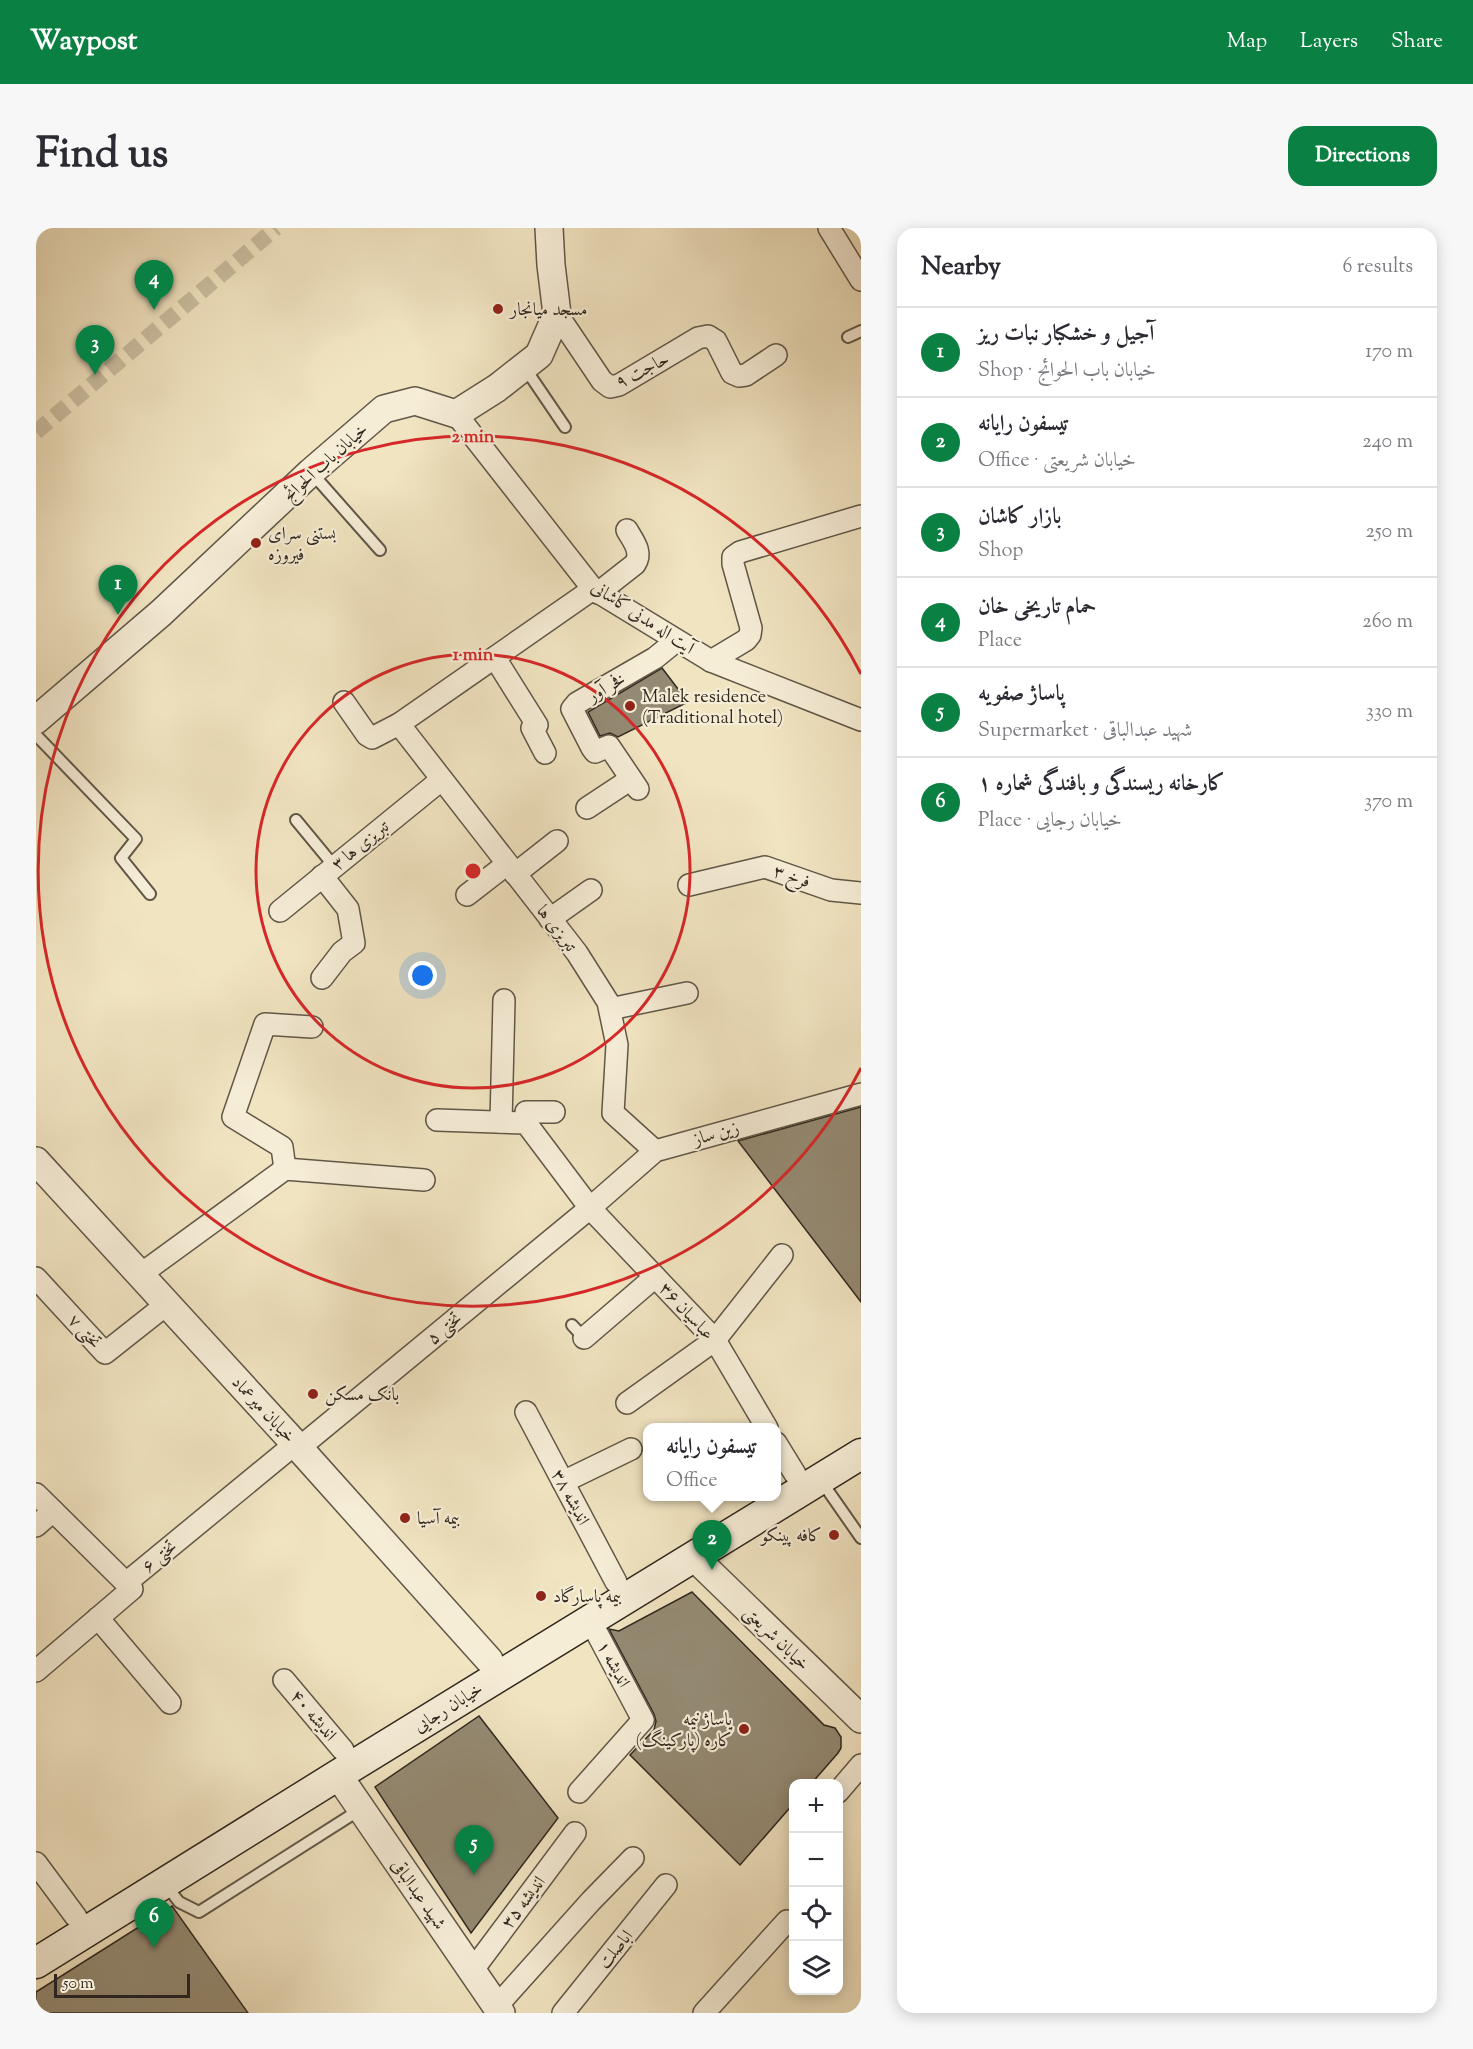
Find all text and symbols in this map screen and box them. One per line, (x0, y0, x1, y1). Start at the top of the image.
text: Waypost (30, 22, 137, 62)
text: Map (1227, 27, 1267, 57)
text: Layers (1300, 27, 1358, 57)
text: Share (1391, 27, 1443, 57)
text: Find us (36, 126, 168, 186)
button: Directions (1288, 126, 1437, 186)
text: Nearby (921, 249, 1001, 286)
text: 6 results (1343, 253, 1413, 282)
pin: 4 (134, 260, 174, 310)
place label: مسجد میانجار (508, 298, 588, 324)
marker: مسجد میانجار (491, 302, 505, 316)
text: آجیل و خشکبار نبات ریز (978, 319, 1154, 351)
pin: 3 (76, 326, 114, 375)
text: 1 (937, 338, 944, 367)
text: 170 m (1365, 338, 1413, 367)
street label: حاجت ۹ (612, 347, 674, 396)
text: Shop · خیابان باب الحوائج (978, 357, 1156, 386)
text: تیسفون رایانه (978, 409, 1070, 441)
street label: خیابان باب الحوائج (278, 418, 375, 510)
text: 2 min (452, 425, 495, 451)
text: 2 (936, 428, 945, 457)
text: 240 m (1362, 428, 1413, 457)
text: Office · خیابان شریعتی (978, 447, 1136, 476)
text: بازار کاشان (978, 502, 1061, 534)
text: 3 (936, 518, 945, 547)
text: 250 m (1365, 518, 1413, 547)
place label: بستنی سرای فیروزه (268, 522, 336, 569)
marker: بستنی سرای فیروزه (249, 536, 263, 550)
text: Shop (978, 537, 1023, 566)
pin: 1 (98, 566, 137, 615)
street label: آیت اله مدنی کاشانی (585, 576, 700, 663)
text: حمام تاریخی خان (978, 592, 1096, 624)
text: 4 (935, 608, 946, 637)
text: 260 m (1362, 608, 1413, 637)
text: Place (978, 627, 1022, 656)
text: 1 min (453, 643, 494, 669)
street label: فخر آور (581, 667, 631, 711)
text: پاساژ صفویه (978, 679, 1065, 711)
place label: Malek residence (Traditional hotel) (642, 685, 783, 732)
text: 5 (937, 698, 944, 727)
text: 330 m (1366, 698, 1413, 727)
marker: Malek residence (Traditional hotel) (623, 699, 637, 713)
text: Supermarket · شهید عبدالباقی (978, 717, 1192, 746)
text: کارخانه ریسندگی و بافندگی شماره ۱ (978, 769, 1225, 801)
text: 6 (936, 788, 945, 817)
text: 370 m (1364, 788, 1413, 817)
text: Place · خیابان رجایی (978, 807, 1122, 836)
street label: تبریزی ها ۳ (327, 815, 396, 878)
street label: فرخ ۳ (769, 859, 813, 897)
centre of rings (463, 861, 483, 881)
street label: تبریزی ها (529, 900, 582, 959)
your location (408, 961, 437, 990)
street label: زین ساز (689, 1116, 743, 1154)
street label: عباسیان ۳۶ (652, 1278, 719, 1347)
street label: تختی ۵ (422, 1307, 469, 1352)
street label: تختی ۷ (61, 1309, 106, 1356)
street label: خیابان میرعماد (224, 1371, 301, 1450)
place label: بانک مسکن (325, 1383, 399, 1409)
marker: بانک مسکن (306, 1387, 320, 1401)
popup (643, 1423, 781, 1501)
text: تیسفون رایانه (666, 1432, 758, 1464)
street label: اندیشه ۳۸ (544, 1465, 595, 1531)
text: Office (666, 1467, 718, 1496)
place label: بیمه آسیا (417, 1507, 460, 1533)
marker: بیمه آسیا (398, 1511, 412, 1525)
pin: 2 (692, 1520, 732, 1570)
place label: کافه پینکو (759, 1524, 822, 1550)
marker: کافه پینکو (827, 1528, 841, 1542)
street label: تختی ۶ (137, 1535, 184, 1580)
place label: بیمه پاسارگاد (553, 1585, 622, 1611)
marker: بیمه پاسارگاد (534, 1589, 548, 1603)
street label: خیابان شریعتی (737, 1601, 815, 1678)
street label: اندیشه ۱ (589, 1637, 635, 1693)
street label: خیابان رجایی (409, 1677, 489, 1740)
street label: اندیشه ۴۰ (283, 1685, 342, 1748)
place label: پاساژ نیمه کاره (پارکینگ) (636, 1708, 734, 1755)
marker: پاساژ نیمه کاره (پارکینگ) (737, 1722, 751, 1736)
map controls (789, 1779, 843, 1995)
button: + (789, 1779, 843, 1833)
pin: 5 (454, 1826, 494, 1875)
button: − (789, 1833, 843, 1887)
street label: شهید عبدالباقی (383, 1854, 451, 1936)
street label: اندیشه ۳۵ (496, 1871, 553, 1935)
button: locate (789, 1887, 843, 1941)
pin: 6 (134, 1898, 174, 1948)
street label: اباصلت (593, 1925, 640, 1975)
button: layers (789, 1941, 843, 1995)
scale bar (54, 1971, 190, 1998)
text: 50 m (63, 1973, 94, 1996)

